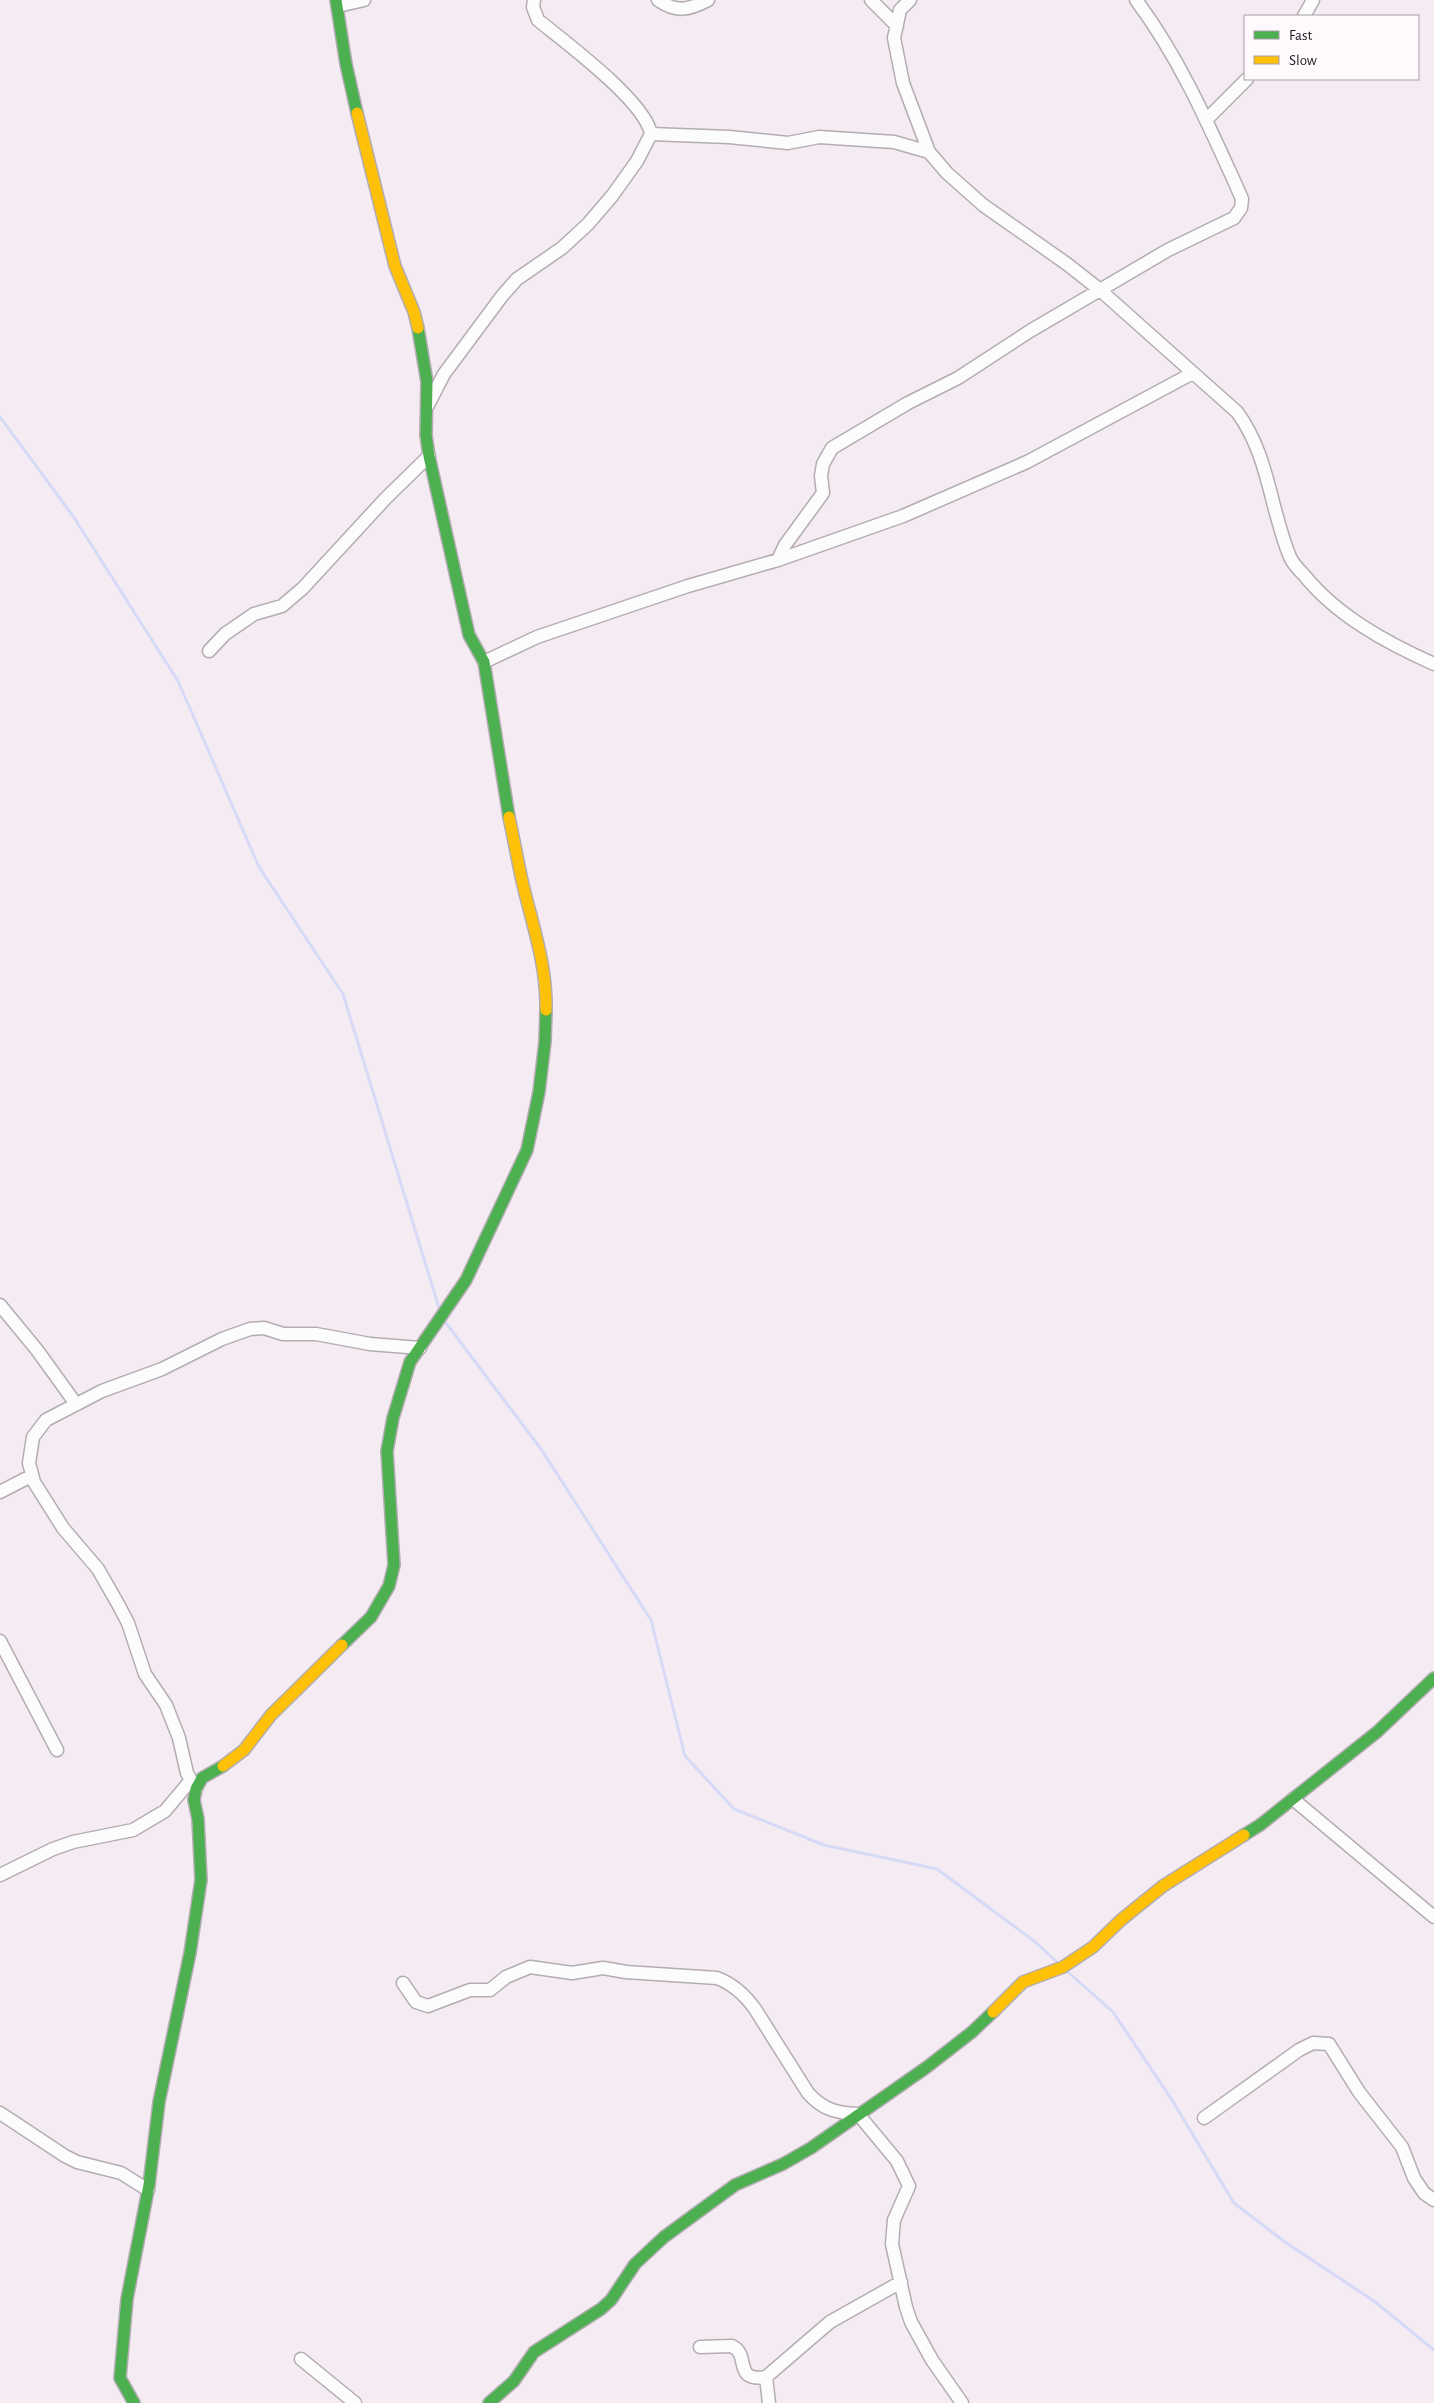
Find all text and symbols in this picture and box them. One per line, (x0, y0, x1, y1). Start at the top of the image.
legend (1244, 15, 1419, 80)
text: Fast (1289, 28, 1313, 43)
text: Slow (1289, 53, 1317, 68)

